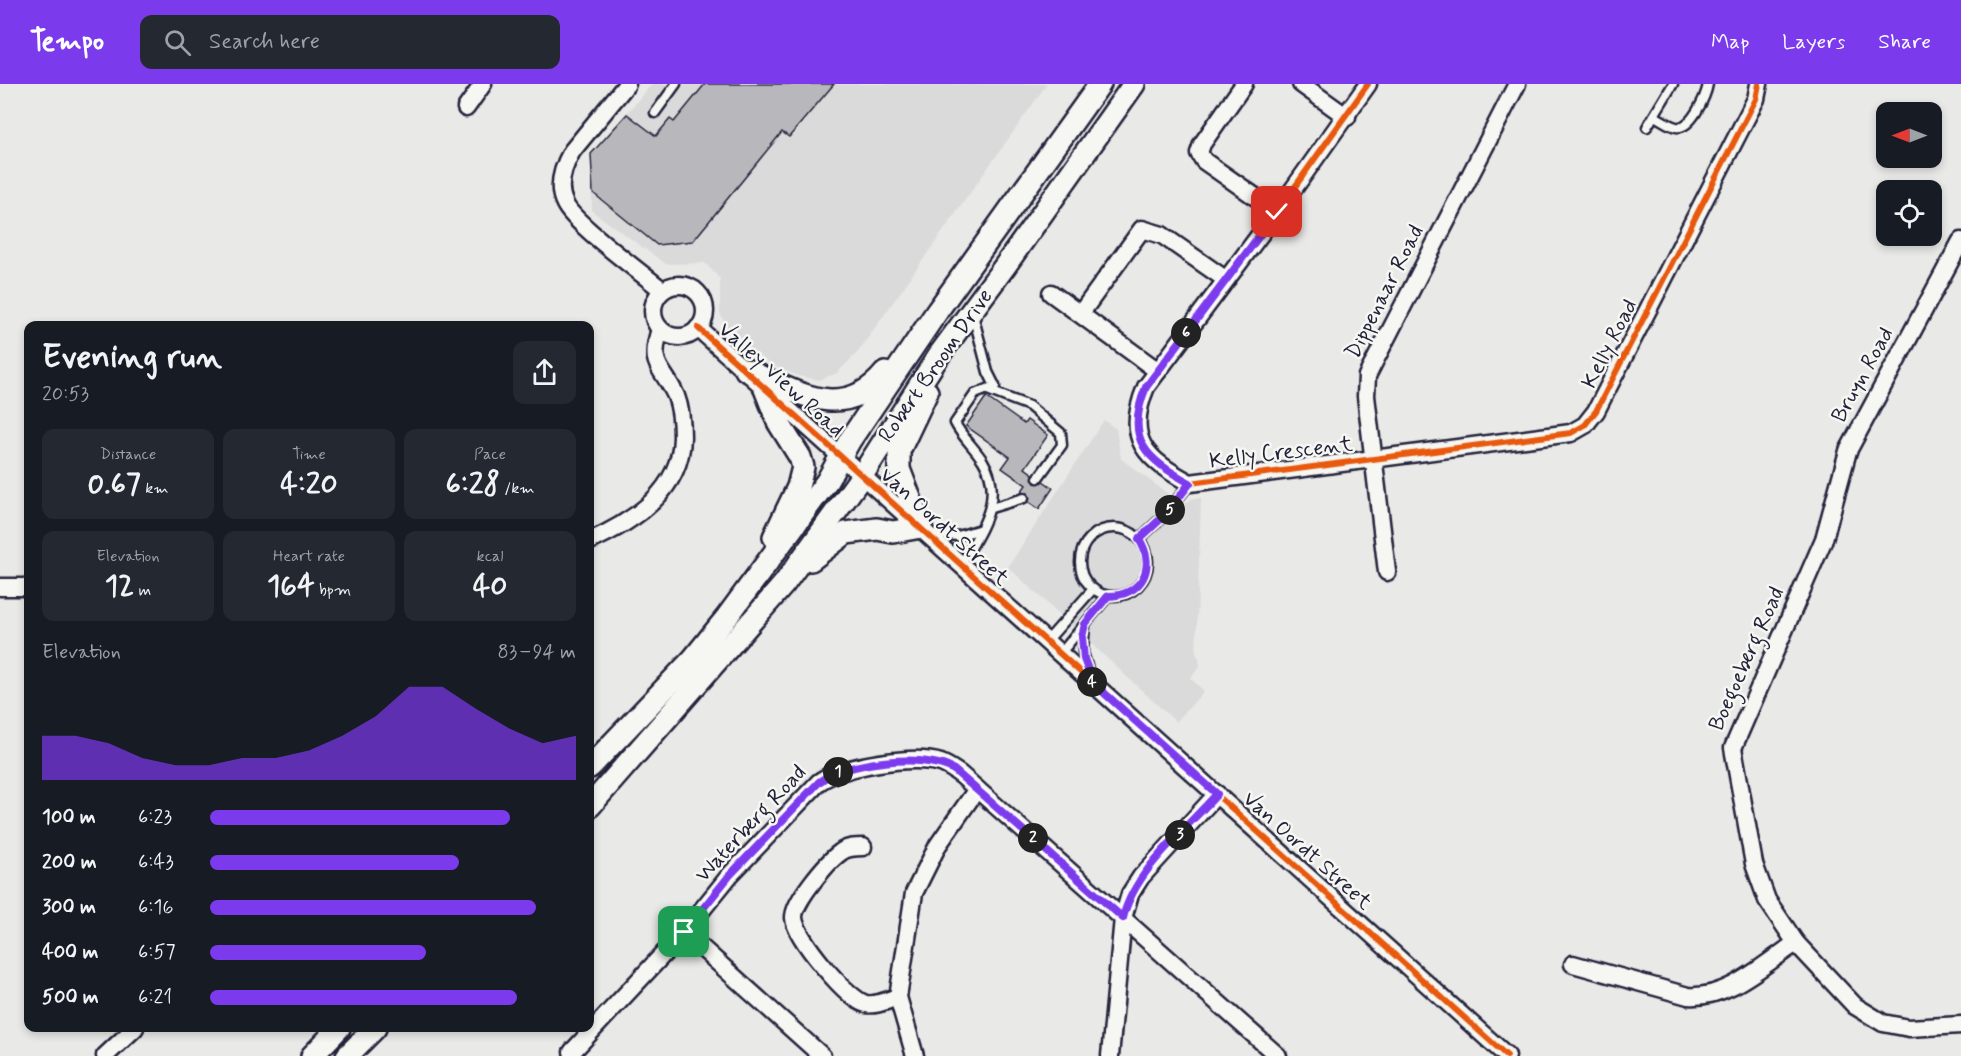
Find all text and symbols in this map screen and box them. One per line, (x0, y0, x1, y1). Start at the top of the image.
search box (140, 15, 560, 69)
text: Tempo (30, 24, 104, 61)
icon: search (161, 26, 194, 59)
text: Search here (209, 28, 320, 56)
text: Map (1711, 28, 1749, 56)
text: Layers (1782, 28, 1845, 56)
text: Share (1878, 28, 1931, 56)
north arrow (1876, 102, 1942, 168)
map controls (1876, 102, 1942, 246)
button: locate (1876, 180, 1942, 246)
pin (1251, 186, 1302, 237)
icon: check (1260, 195, 1293, 228)
street label: Dippenaar Road (1339, 220, 1431, 364)
street label: Robert Broom Drive (872, 284, 1000, 448)
street label: Kelly Road (1576, 295, 1644, 393)
street label: Valley View Road (712, 316, 850, 444)
pin: 6 (1171, 318, 1201, 348)
text: 6 (1182, 322, 1190, 343)
street label: Bruyn Road (1825, 322, 1901, 428)
text: Evening run (42, 336, 222, 380)
button: share (513, 341, 576, 404)
text: 20:53 (42, 381, 89, 408)
street label: Kelly Crescent (1208, 430, 1354, 476)
text: Distance (100, 444, 156, 465)
text: Time (292, 444, 326, 465)
text: Pace (474, 444, 506, 465)
street label: Van Oordt Street (873, 461, 1015, 593)
text: 0.67 (87, 465, 141, 504)
text: 4:20 (280, 465, 338, 504)
text: 6:28 (445, 465, 500, 504)
text: km (141, 478, 169, 499)
text: /km (500, 478, 535, 499)
pin: 5 (1155, 495, 1185, 525)
text: 5 (1165, 499, 1175, 520)
text: Elevation (97, 546, 160, 567)
text: Heart rate (273, 546, 345, 567)
text: kcal (477, 546, 503, 567)
text: 12 (105, 567, 134, 606)
text: 164 (267, 567, 315, 606)
text: 40 (473, 567, 507, 606)
text: m (134, 580, 151, 601)
text: bpm (315, 580, 351, 601)
street label: Boegoeberg Road (1703, 583, 1794, 737)
text: Elevation (42, 639, 121, 666)
text: 83–94 m (498, 639, 576, 666)
pin: 4 (1077, 667, 1107, 697)
text: 4 (1087, 671, 1097, 692)
pin: 1 (823, 757, 853, 787)
street label: Waterberg Road (689, 759, 815, 891)
text: 1 (834, 761, 842, 782)
street label: Van Oordt Street (1236, 785, 1378, 917)
text: 100 m (42, 804, 96, 831)
text: 6:23 (138, 804, 172, 831)
pin: 3 (1165, 820, 1195, 850)
pin: 2 (1018, 823, 1048, 853)
text: 3 (1176, 824, 1184, 845)
text: 2 (1029, 827, 1037, 848)
text: 200 m (42, 849, 97, 876)
text: 6:43 (138, 849, 174, 876)
text: 300 m (42, 894, 96, 921)
text: 6:16 (138, 894, 174, 921)
pin (658, 906, 709, 957)
icon: arrive (667, 915, 700, 948)
text: 400 m (42, 939, 98, 966)
text: 6:57 (138, 939, 176, 966)
text: 500 m (42, 984, 99, 1011)
text: 6:21 (138, 984, 172, 1011)

